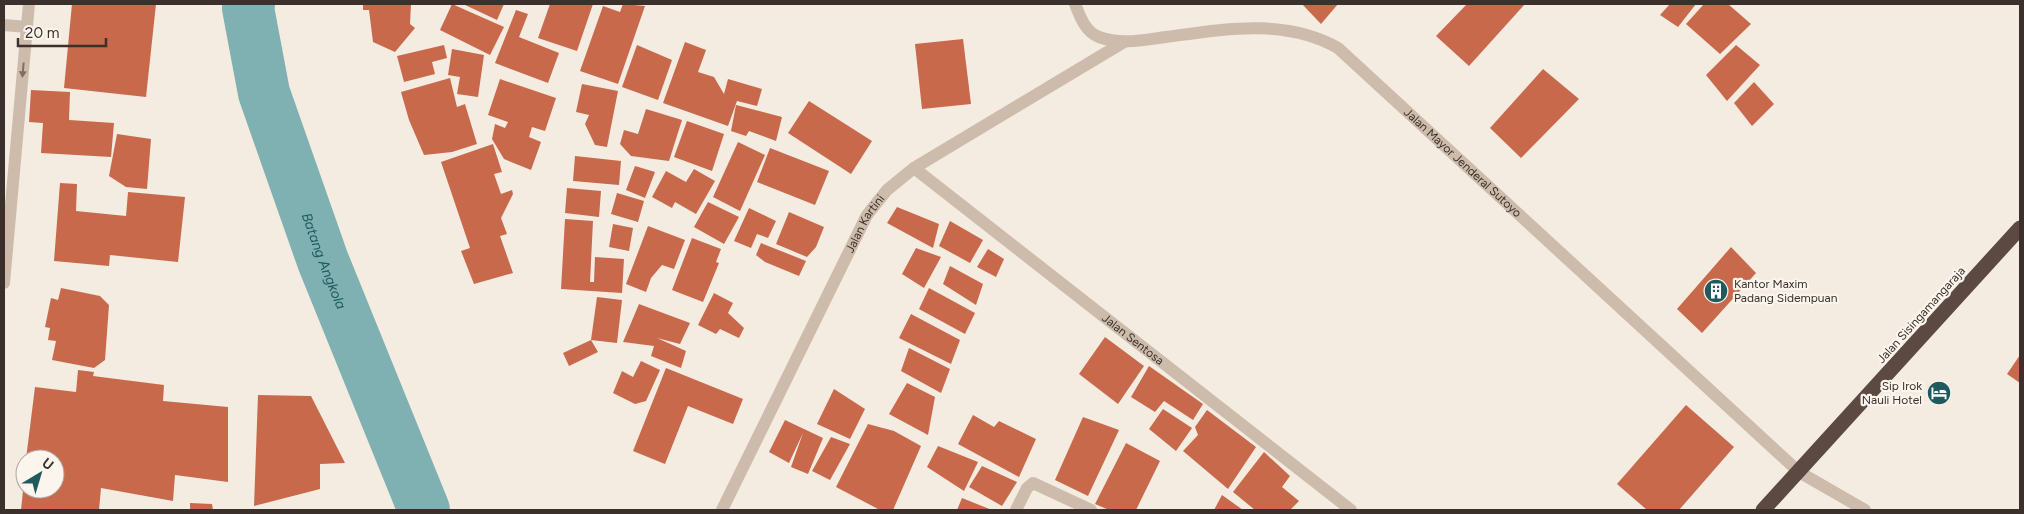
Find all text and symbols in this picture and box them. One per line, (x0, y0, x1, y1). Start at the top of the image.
scale bar (18, 15, 105, 47)
text: 20 m (25, 24, 59, 42)
one-way arrow (19, 62, 27, 78)
street label: Jalan Mayor Jenderal Sutoyo (1401, 105, 1524, 220)
street label: Jalan Kartini (843, 192, 887, 255)
water label: Batang Angkola (298, 211, 350, 312)
street label: Jalan Sisingamangaraja (1874, 264, 1968, 366)
place label: Kantor Maxim Padang Sidempuan (1734, 277, 1838, 305)
building icon: Kantor Maxim Padang Sidempuan (1703, 278, 1729, 304)
street label: Jalan Sentosa (1099, 311, 1167, 368)
place label: Sip Irok Nauli Hotel (1862, 379, 1922, 407)
hotel icon: Sip Irok Nauli Hotel (1926, 380, 1952, 406)
north arrow (15, 449, 65, 499)
text: U (39, 454, 57, 474)

